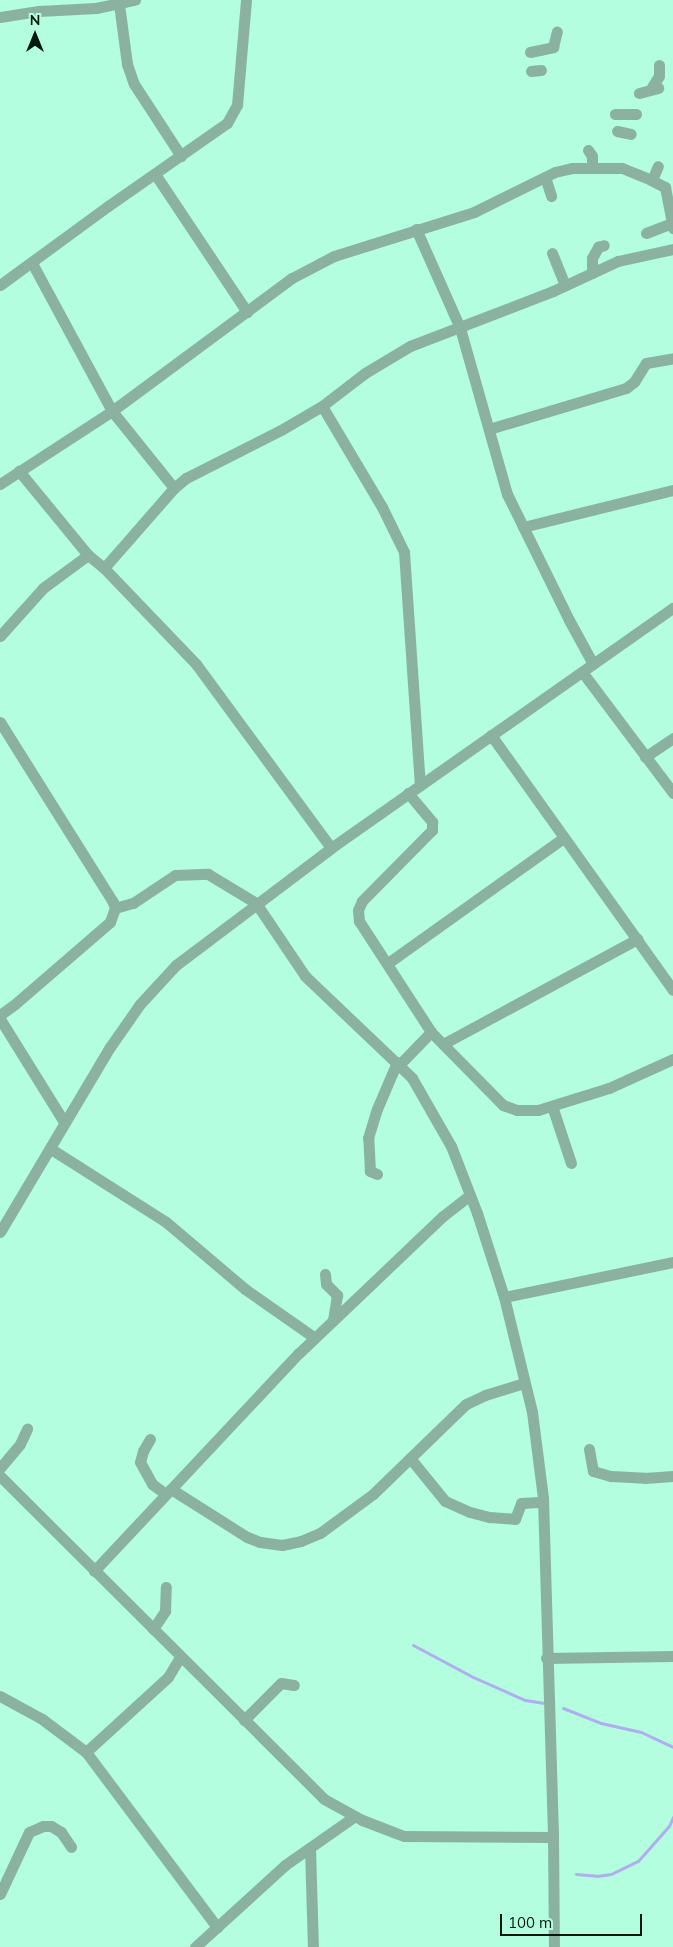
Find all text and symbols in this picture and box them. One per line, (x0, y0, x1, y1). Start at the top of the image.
north arrow (10, 10, 60, 60)
text: N (30, 11, 40, 29)
scale bar (503, 1904, 646, 1936)
text: 100 m (508, 1913, 552, 1932)

